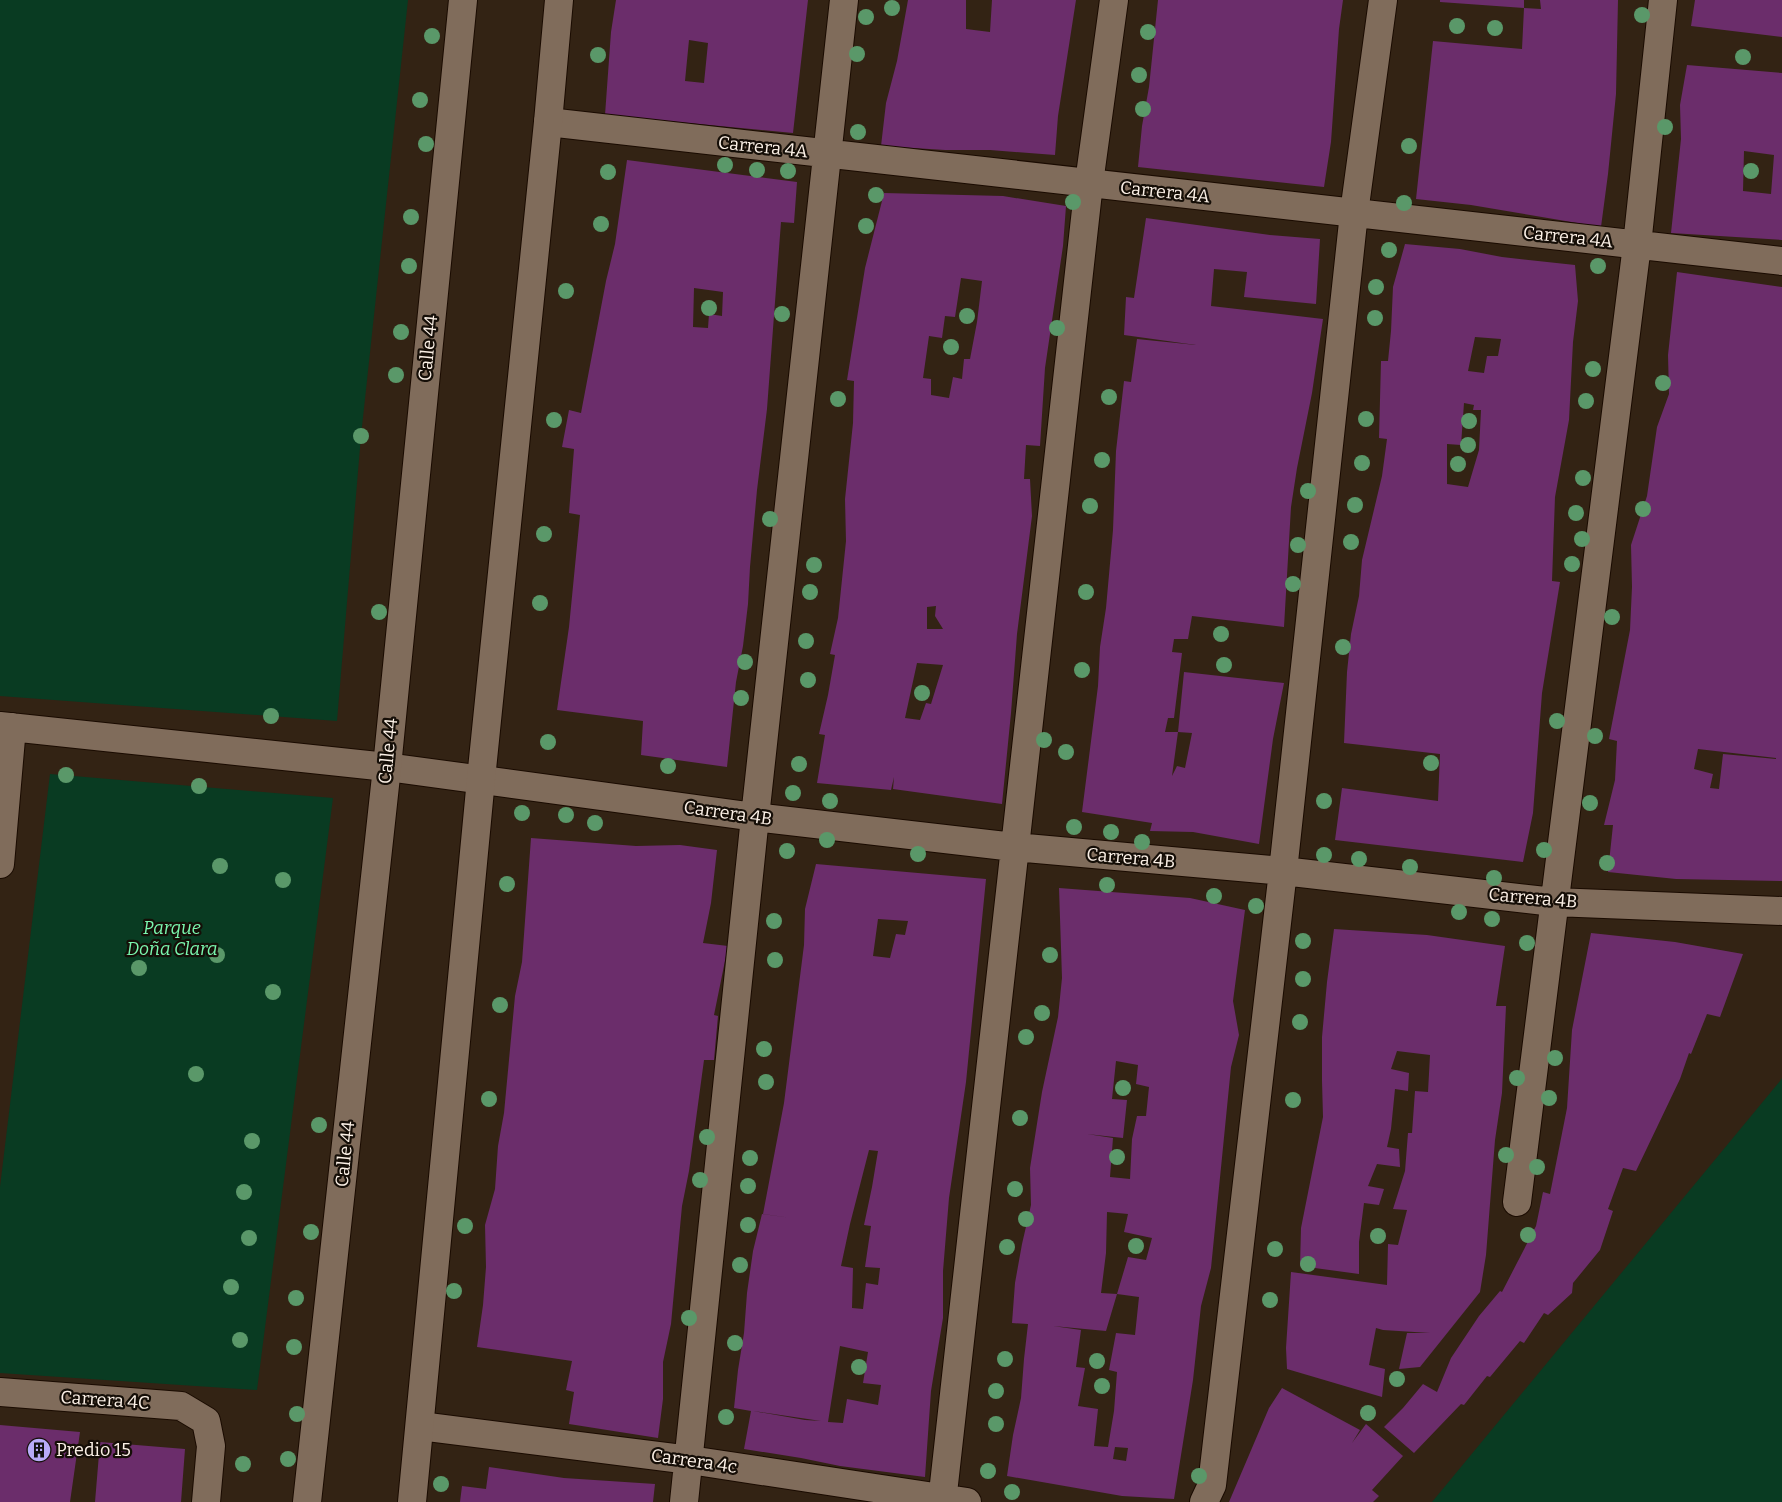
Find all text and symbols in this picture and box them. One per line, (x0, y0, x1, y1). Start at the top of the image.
street label: Carrera 4A (717, 131, 809, 163)
street label: Carrera 4A (1119, 176, 1211, 208)
street label: Carrera 4A (1522, 221, 1614, 253)
street label: Calle 44 (414, 314, 442, 382)
street label: Calle 44 (374, 717, 402, 785)
street label: Carrera 4B (682, 796, 774, 830)
street label: Carrera 4B (1086, 843, 1176, 873)
street label: Carrera 4B (1488, 883, 1578, 913)
park label: Parque Doña Clara (126, 917, 218, 960)
street label: Calle 44 (331, 1120, 359, 1188)
street label: Carrera 4C (60, 1386, 150, 1414)
building icon: Predio 15 (26, 1437, 52, 1463)
place label: Predio 15 (56, 1439, 131, 1461)
street label: Carrera 4c (650, 1444, 738, 1478)

